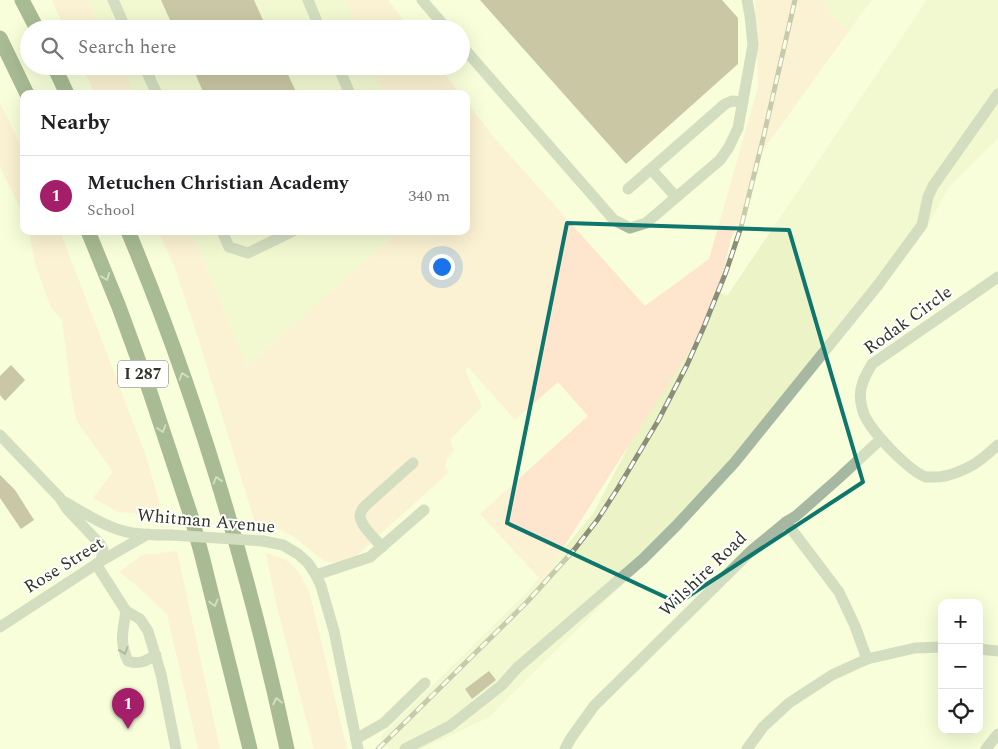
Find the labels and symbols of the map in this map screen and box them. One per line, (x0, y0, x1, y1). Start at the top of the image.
your location (429, 254, 455, 280)
one-way arrow (101, 272, 111, 280)
street label: Rodak Circle (858, 279, 958, 361)
road number: I 287 (118, 360, 168, 388)
one-way arrow (178, 373, 188, 381)
one-way arrow (156, 425, 166, 433)
one-way arrow (213, 476, 223, 484)
street label: Whitman Avenue (136, 502, 276, 540)
street label: Wilshire Road (653, 525, 753, 623)
street label: Rose Street (19, 530, 109, 600)
one-way arrow (208, 598, 219, 607)
one-way arrow (119, 646, 129, 655)
pin: 1 (112, 688, 144, 729)
one-way arrow (272, 697, 283, 706)

